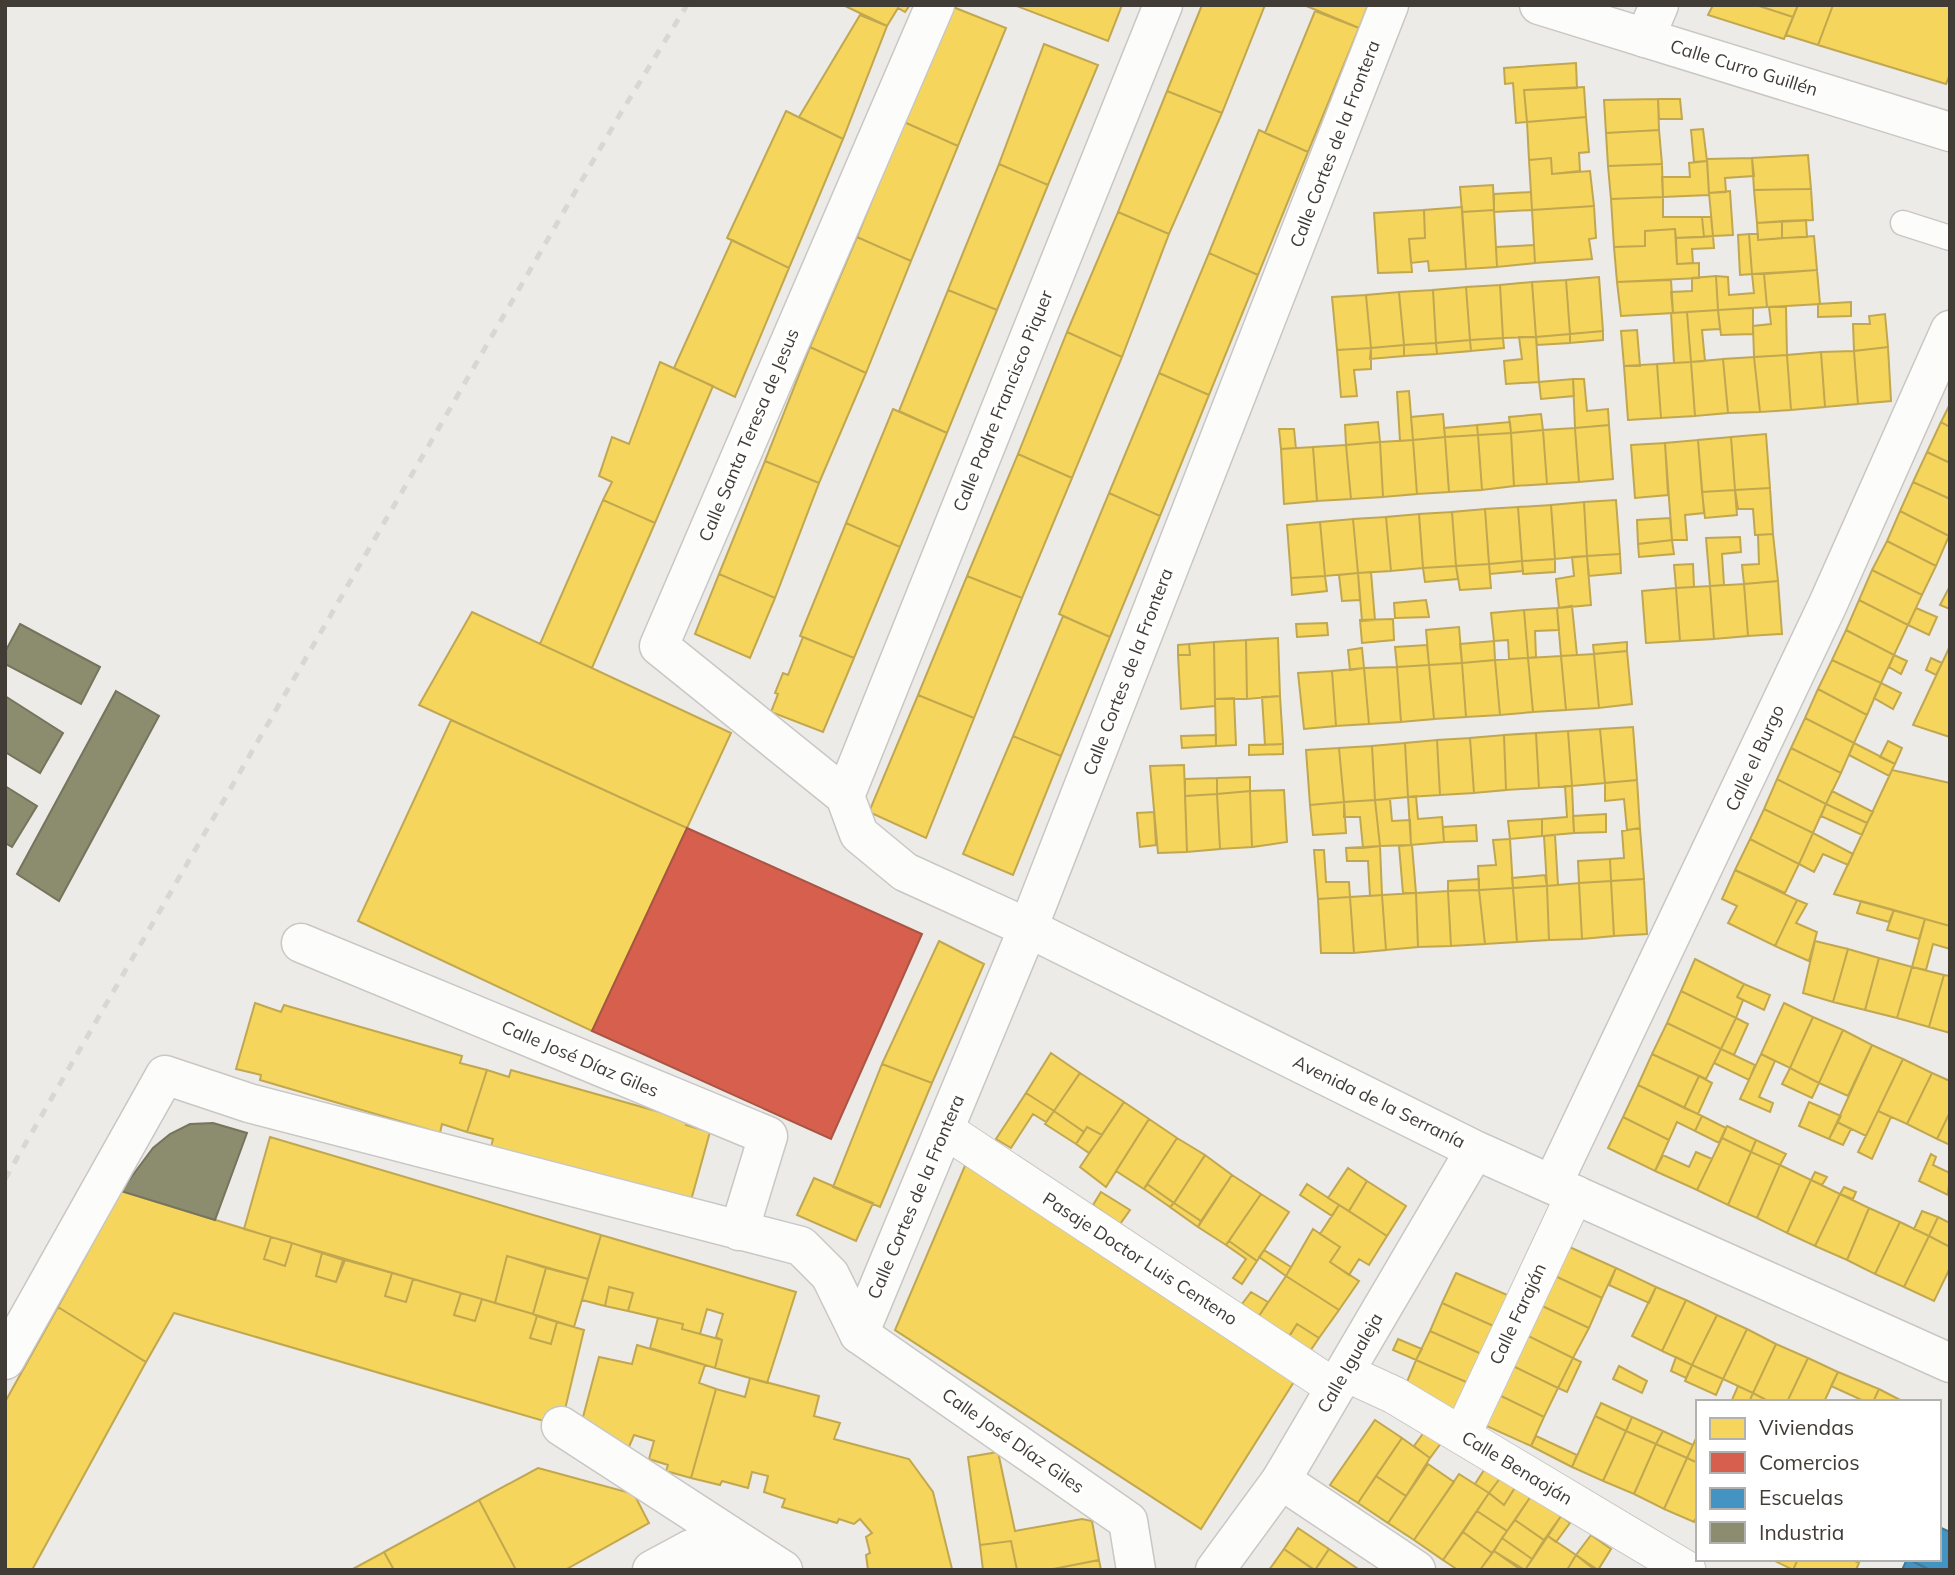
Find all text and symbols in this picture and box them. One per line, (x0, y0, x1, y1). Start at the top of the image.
street label: Calle Curro Guillén (1668, 34, 1821, 101)
street label: Calle Cortes de la Frontera (1284, 37, 1385, 251)
street label: Calle Padre Francisco Piquer (948, 286, 1058, 515)
street label: Calle Santa Teresa de Jesus (693, 325, 804, 545)
street label: Calle Cortes de la Frontera (1077, 565, 1178, 779)
street label: Calle el Burgo (1720, 701, 1789, 815)
street label: Calle José Díaz Giles (498, 1015, 662, 1102)
street label: Avenida de la Serranía (1289, 1050, 1469, 1153)
street label: Calle Cortes de la Frontera (862, 1091, 969, 1303)
street label: Pasaje Doctor Luis Centeno (1039, 1187, 1242, 1330)
street label: Calle Faraján (1484, 1259, 1551, 1368)
street label: Calle Igualeja (1312, 1309, 1387, 1417)
street label: Calle José Díaz Giles (938, 1383, 1089, 1498)
legend (1696, 1400, 1941, 1561)
text: Viviendas (1759, 1414, 1854, 1440)
street label: Calle Benaoján (1458, 1425, 1577, 1510)
text: Comercios (1759, 1449, 1860, 1475)
text: Escuelas (1759, 1484, 1844, 1510)
text: Industria (1759, 1519, 1844, 1545)

